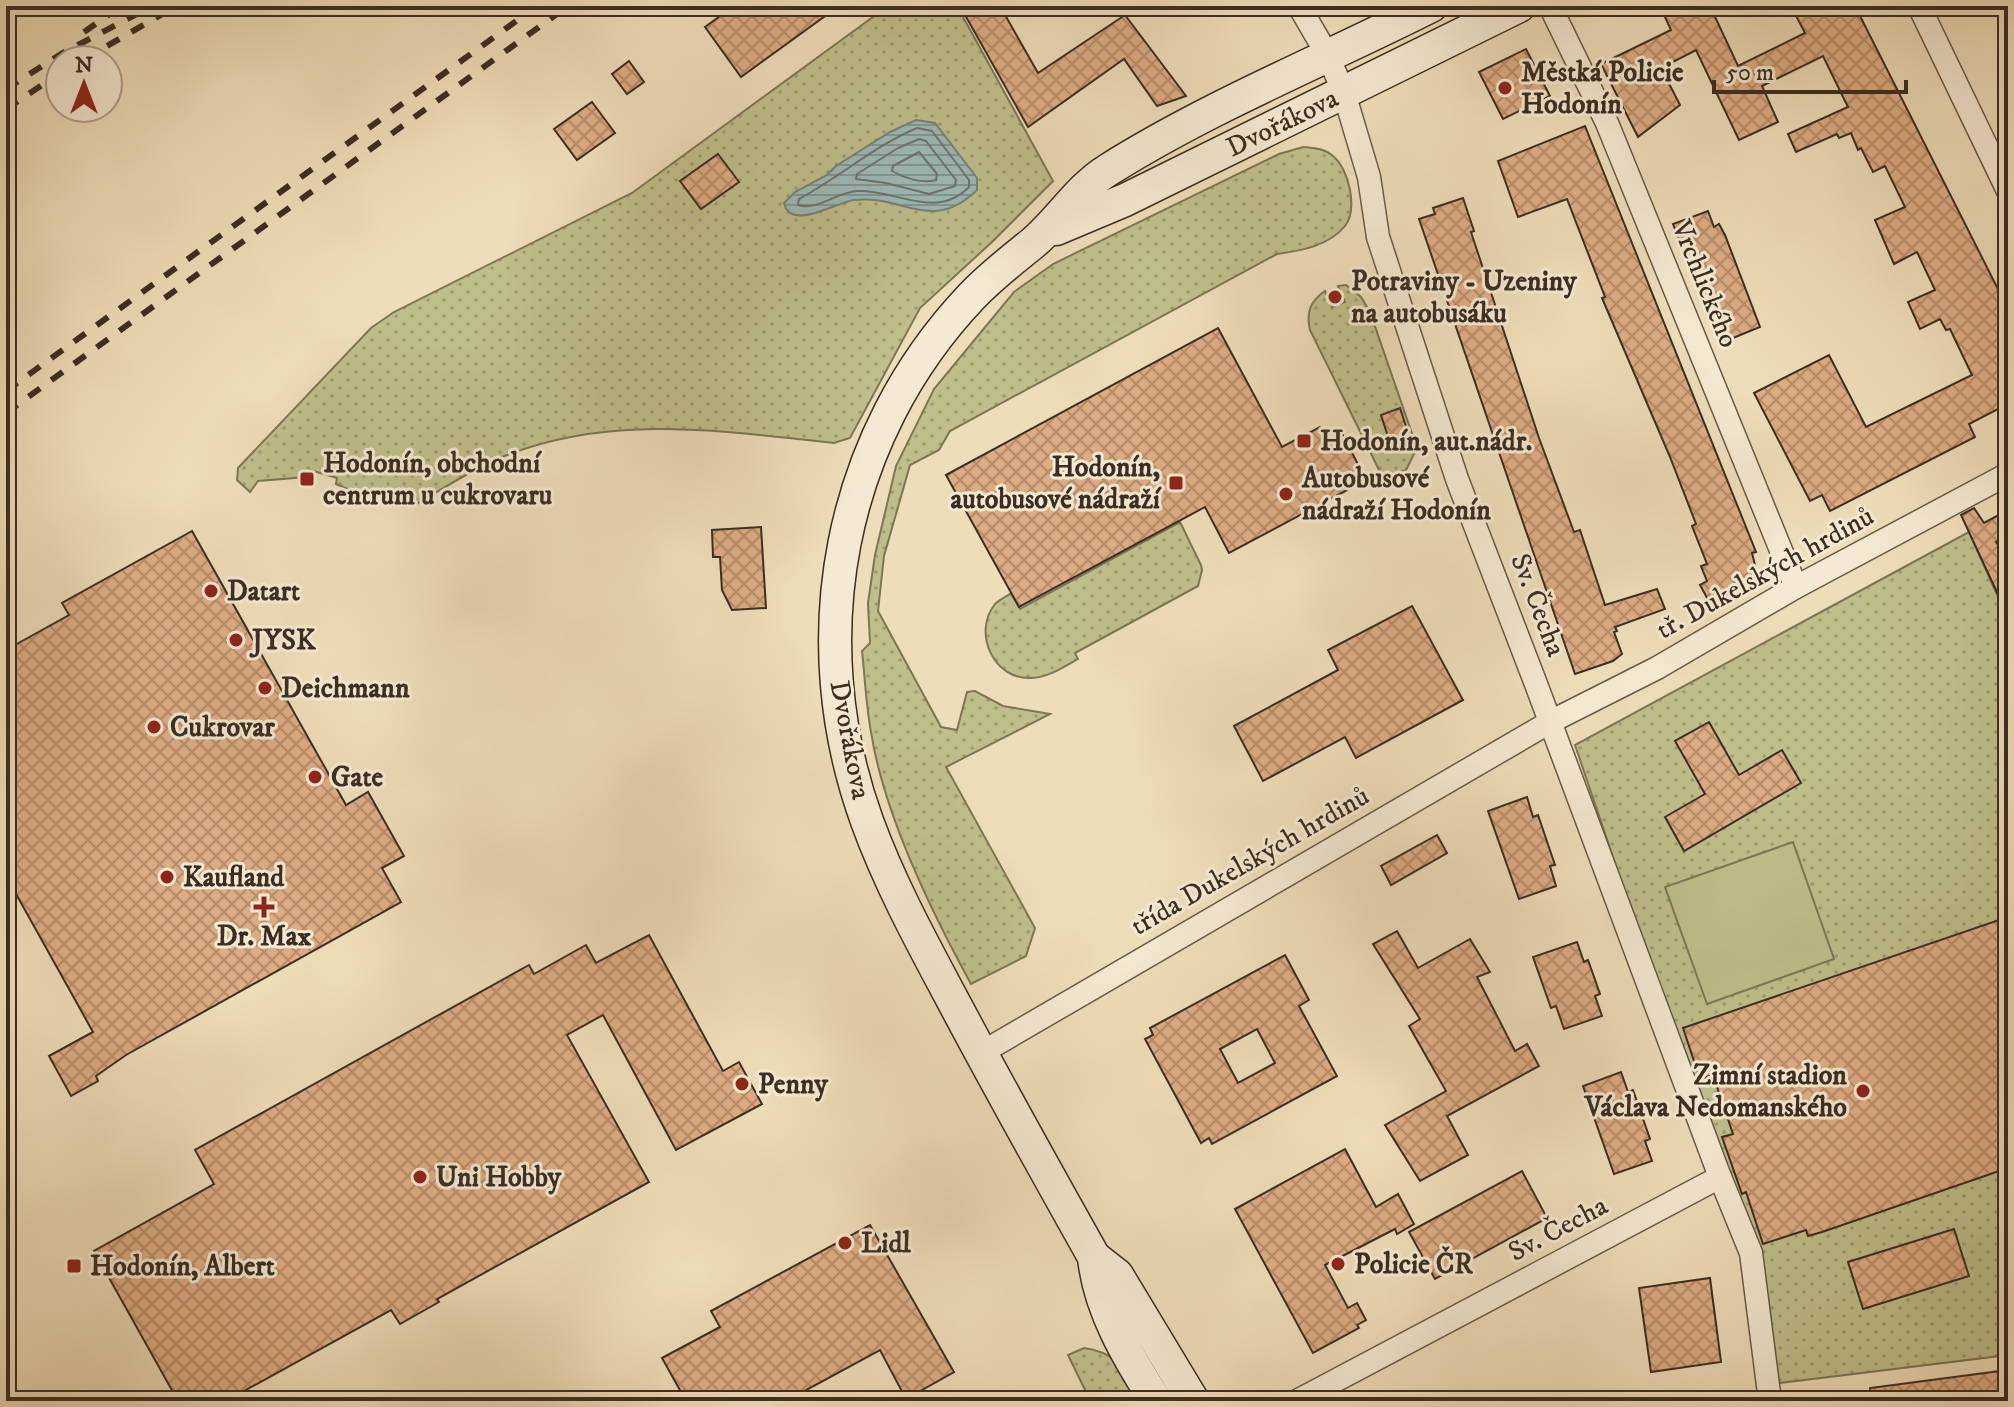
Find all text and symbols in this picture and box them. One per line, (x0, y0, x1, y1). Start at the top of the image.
north arrow (44, 44, 124, 124)
scale bar (1714, 44, 1906, 94)
text: N (75, 52, 93, 79)
place label: Městká Policie Hodonín (1521, 55, 1684, 122)
text: 50 m (1726, 58, 1774, 88)
marker: Městká Policie Hodonín (1496, 79, 1514, 97)
street label: Dvořákova (1220, 80, 1344, 165)
street label: Vrchlického (1663, 214, 1746, 353)
place label: Potraviny - Uzeniny na autobusáku (1351, 264, 1577, 331)
marker: Potraviny - Uzeniny na autobusáku (1326, 288, 1344, 306)
place label: Hodonín, aut.nádr. (1320, 424, 1532, 459)
marker: Hodonín, aut.nádr. (1295, 432, 1313, 450)
place label: Hodonín, obchodní centrum u cukrovaru (323, 446, 553, 513)
place label: Hodonín, autobusové nádraží (950, 450, 1162, 517)
place label: Autobusové nádraží Hodonín (1301, 461, 1491, 528)
marker: Hodonín, obchodní centrum u cukrovaru (298, 470, 316, 488)
marker: Hodonín, autobusové nádraží (1167, 474, 1185, 492)
marker: Autobusové nádraží Hodonín (1277, 485, 1295, 503)
street label: tř. Dukelských hrdinů (1650, 499, 1880, 647)
street label: Sv. Čecha (1502, 548, 1575, 662)
place label: Datart (227, 574, 300, 609)
marker: Datart (202, 582, 220, 600)
place label: JYSK (249, 623, 317, 658)
marker: JYSK (227, 631, 245, 649)
place label: Deichmann (281, 671, 410, 706)
street label: Dvořákova (821, 678, 879, 803)
marker: Deichmann (256, 679, 274, 697)
place label: Cukrovar (170, 710, 275, 745)
marker: Cukrovar (145, 718, 163, 736)
place label: Gate (331, 760, 383, 795)
marker: Gate (306, 768, 324, 786)
street label: třída Dukelských hrdinů (1124, 778, 1376, 944)
place label: Kaufland (183, 860, 285, 895)
marker: Kaufland (158, 868, 176, 886)
marker: Dr. Max (255, 898, 273, 916)
place label: Dr. Max (217, 919, 312, 954)
place label: Zimní stadion Václava Nedomanského (1584, 1058, 1847, 1125)
place label: Penny (758, 1067, 829, 1102)
marker: Penny (733, 1075, 751, 1093)
marker: Zimní stadion Václava Nedomanského (1854, 1082, 1872, 1100)
place label: Uni Hobby (436, 1160, 562, 1195)
marker: Uni Hobby (411, 1168, 429, 1186)
street label: Sv. Čecha (1502, 1187, 1614, 1270)
place label: Lidl (861, 1226, 911, 1261)
marker: Lidl (836, 1234, 854, 1252)
place label: Policie ČR (1354, 1246, 1473, 1282)
place label: Hodonín, Albert (90, 1249, 275, 1284)
marker: Policie ČR (1329, 1255, 1347, 1273)
marker: Hodonín, Albert (65, 1257, 83, 1275)

